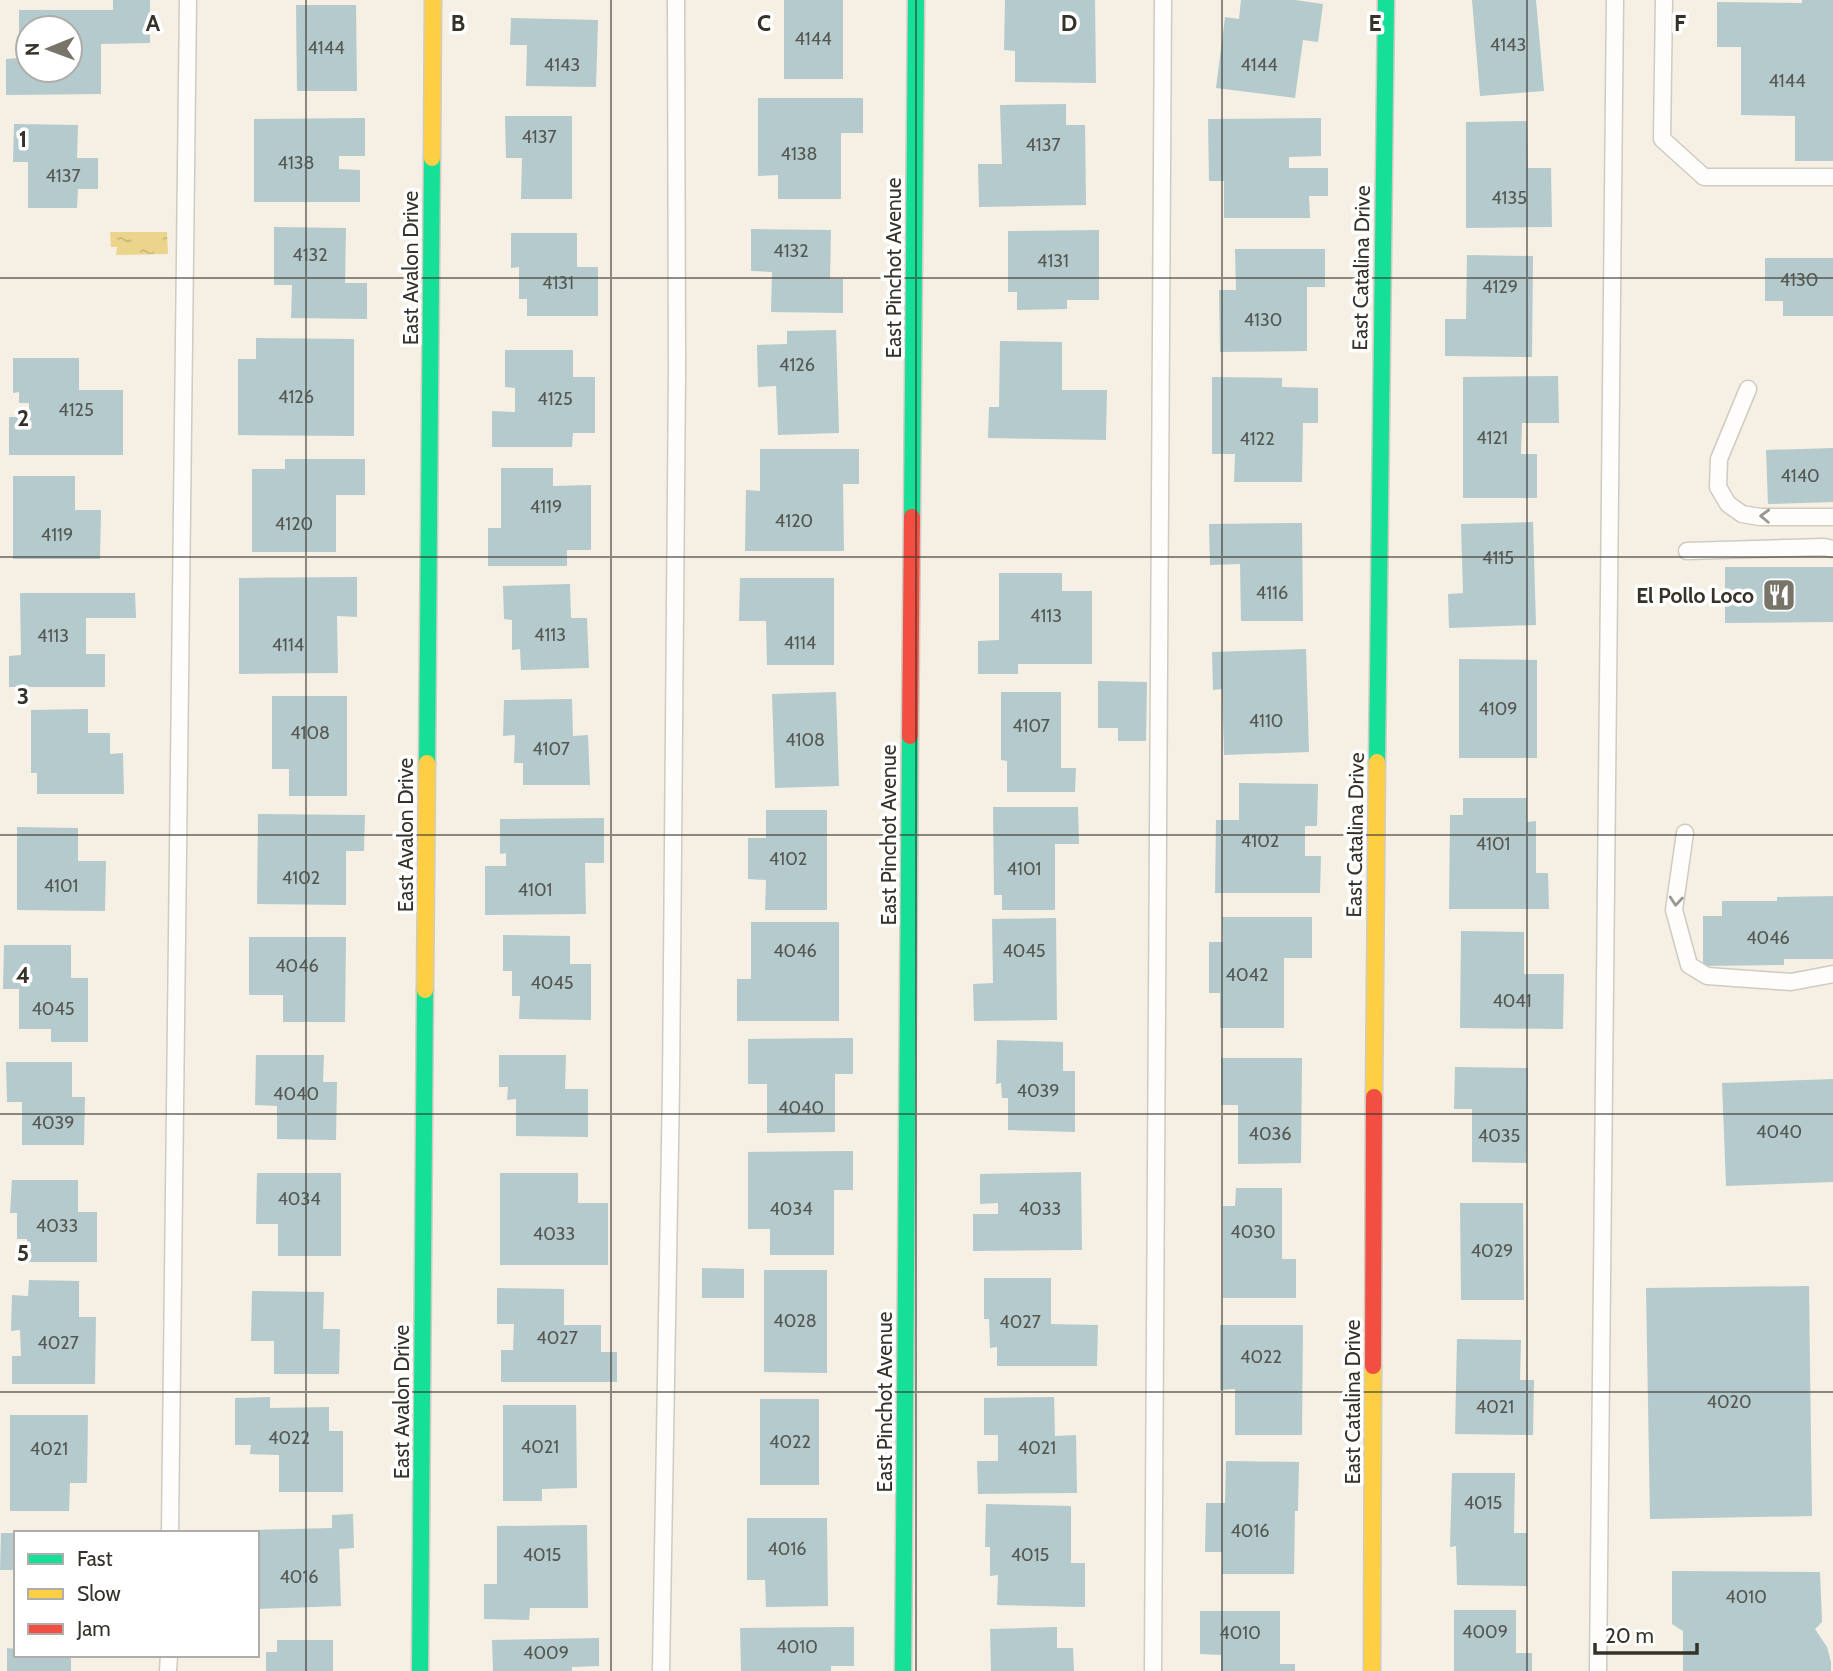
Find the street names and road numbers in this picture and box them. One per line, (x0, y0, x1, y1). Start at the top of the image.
street label: East Pinchot Avenue (881, 177, 906, 359)
street label: East Catalina Drive (1347, 185, 1375, 351)
street label: East Avalon Drive (398, 190, 423, 345)
street label: East Pinchot Avenue (876, 744, 901, 926)
street label: East Catalina Drive (1341, 752, 1369, 918)
street label: East Avalon Drive (393, 757, 418, 912)
street label: East Pinchot Avenue (872, 1311, 897, 1493)
street label: East Catalina Drive (1340, 1319, 1365, 1485)
street label: East Avalon Drive (389, 1324, 414, 1479)

